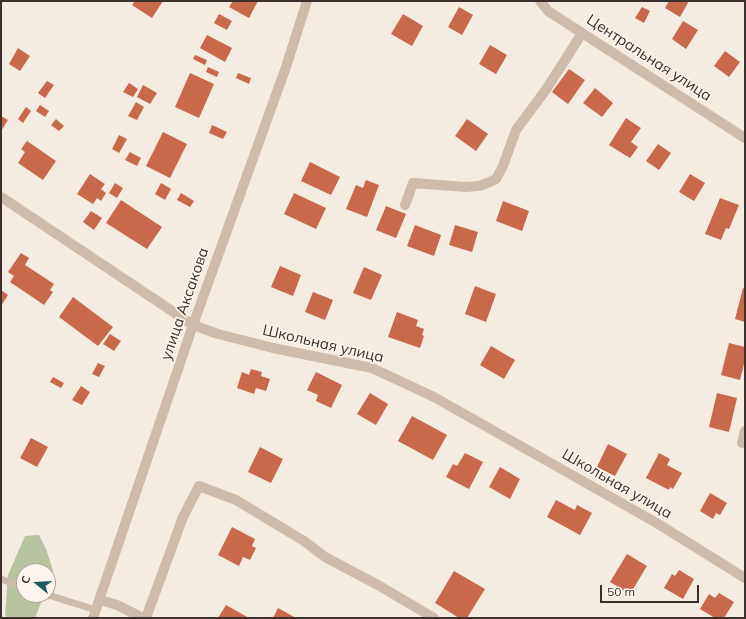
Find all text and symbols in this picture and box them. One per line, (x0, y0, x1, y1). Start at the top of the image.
street label: Центральная улица (583, 11, 715, 105)
street label: улица Аксакова (157, 245, 213, 363)
street label: Школьная улица (261, 321, 385, 367)
street label: Школьная улица (559, 445, 675, 523)
north arrow (16, 563, 56, 603)
text: С (18, 574, 33, 585)
scale bar (602, 577, 701, 603)
text: 50 m (607, 584, 635, 599)

